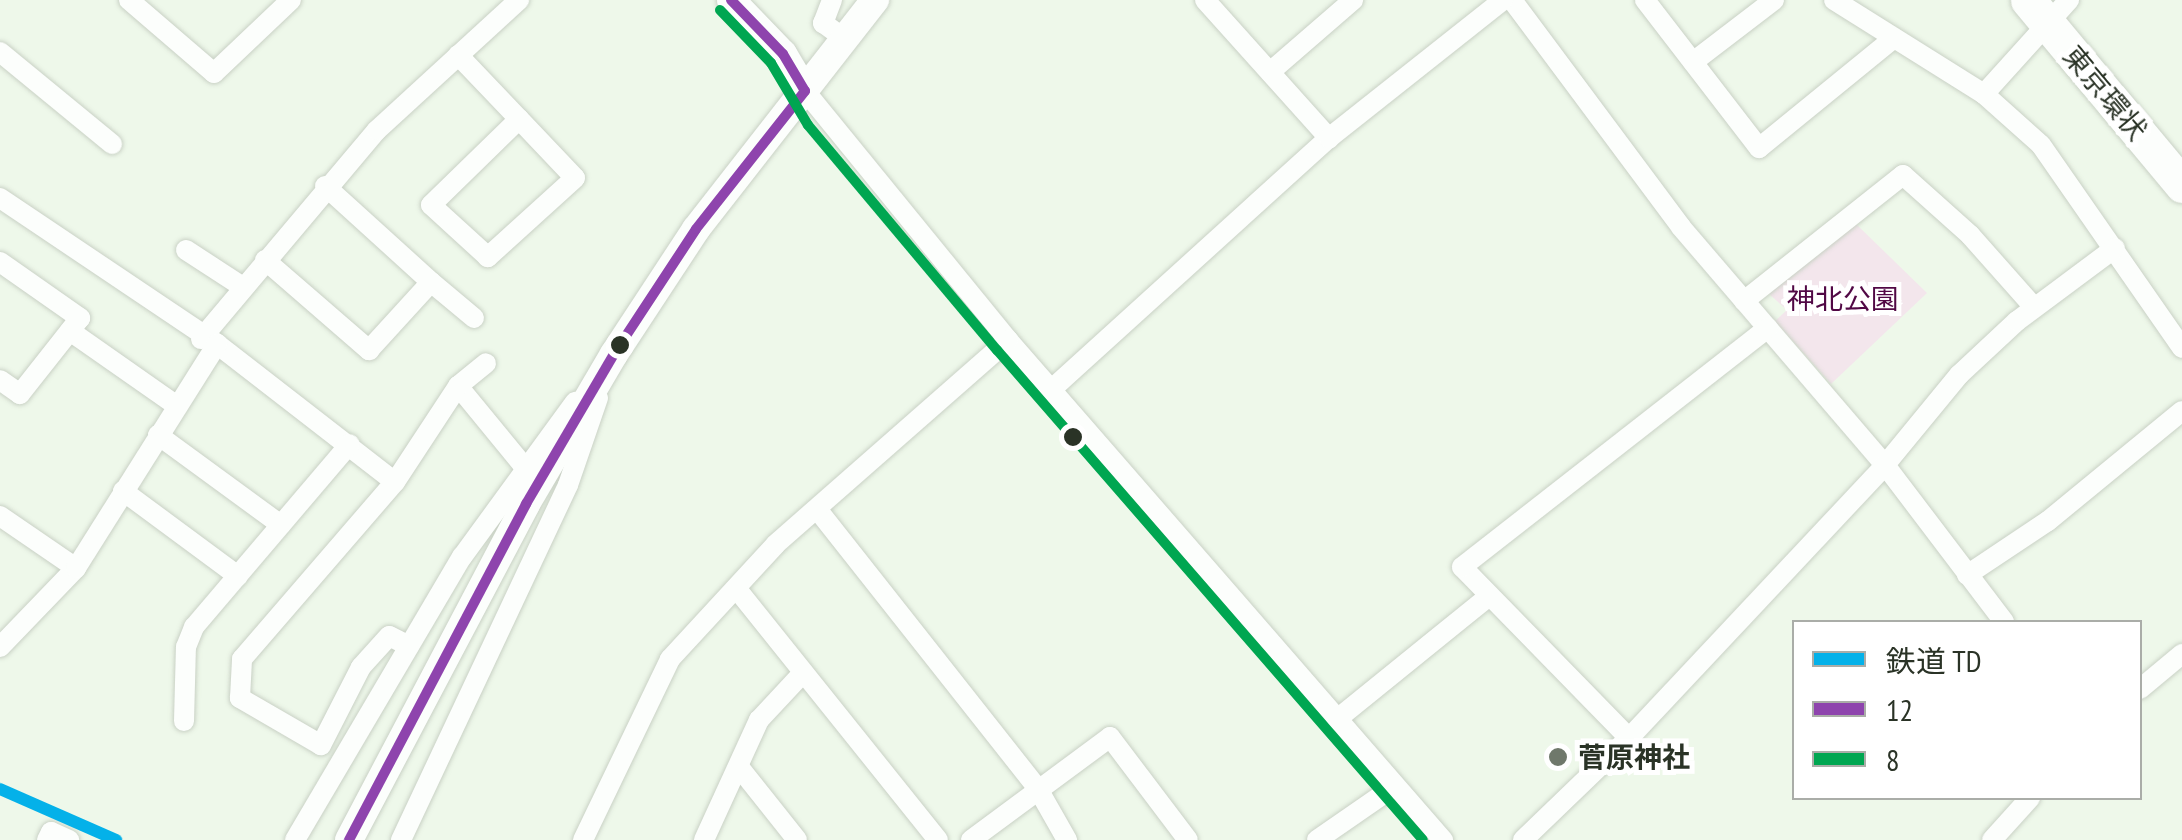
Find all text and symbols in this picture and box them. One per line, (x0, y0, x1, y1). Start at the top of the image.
street label: 東京環状 (2056, 39, 2154, 147)
park label: 神北公園 (1787, 282, 1899, 316)
unlabelled marker (610, 335, 630, 355)
unlabelled marker (1063, 427, 1083, 447)
legend (1792, 620, 2142, 800)
text: 鉄道 TD (1886, 641, 1982, 680)
text: 12 (1886, 690, 1913, 729)
place label: 菅原神社 (1578, 740, 1690, 774)
text: 8 (1886, 740, 1900, 779)
marker: 菅原神社 (1547, 746, 1569, 768)

